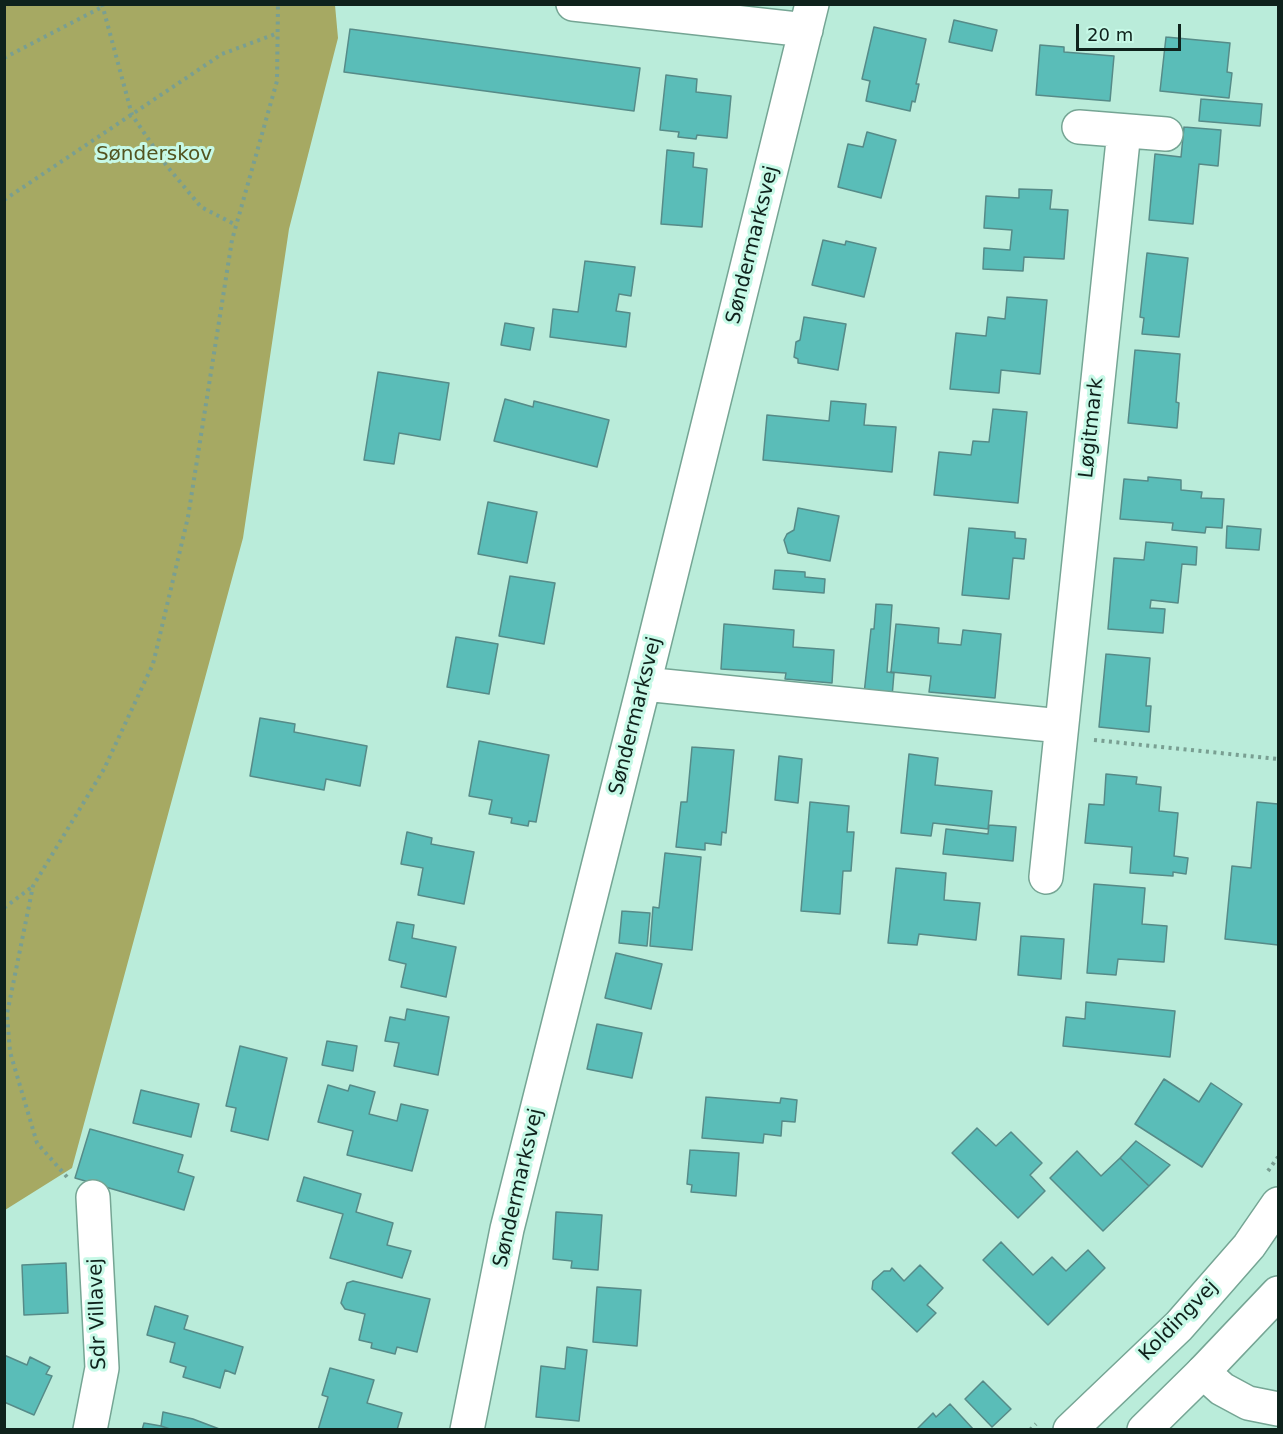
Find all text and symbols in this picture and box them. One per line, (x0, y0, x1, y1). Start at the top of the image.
scale bar (1079, 12, 1184, 50)
text: 20 m (1087, 24, 1133, 45)
park label: Sønderskov (96, 143, 212, 167)
street label: Søndermarksvej (722, 163, 784, 327)
street label: Løgitmark (1075, 377, 1109, 479)
street label: Søndermarksvej (605, 634, 667, 798)
street label: Søndermarksvej (489, 1106, 549, 1270)
street label: Sdr Villavej (84, 1258, 112, 1370)
street label: Koldingvej (1135, 1276, 1223, 1366)

